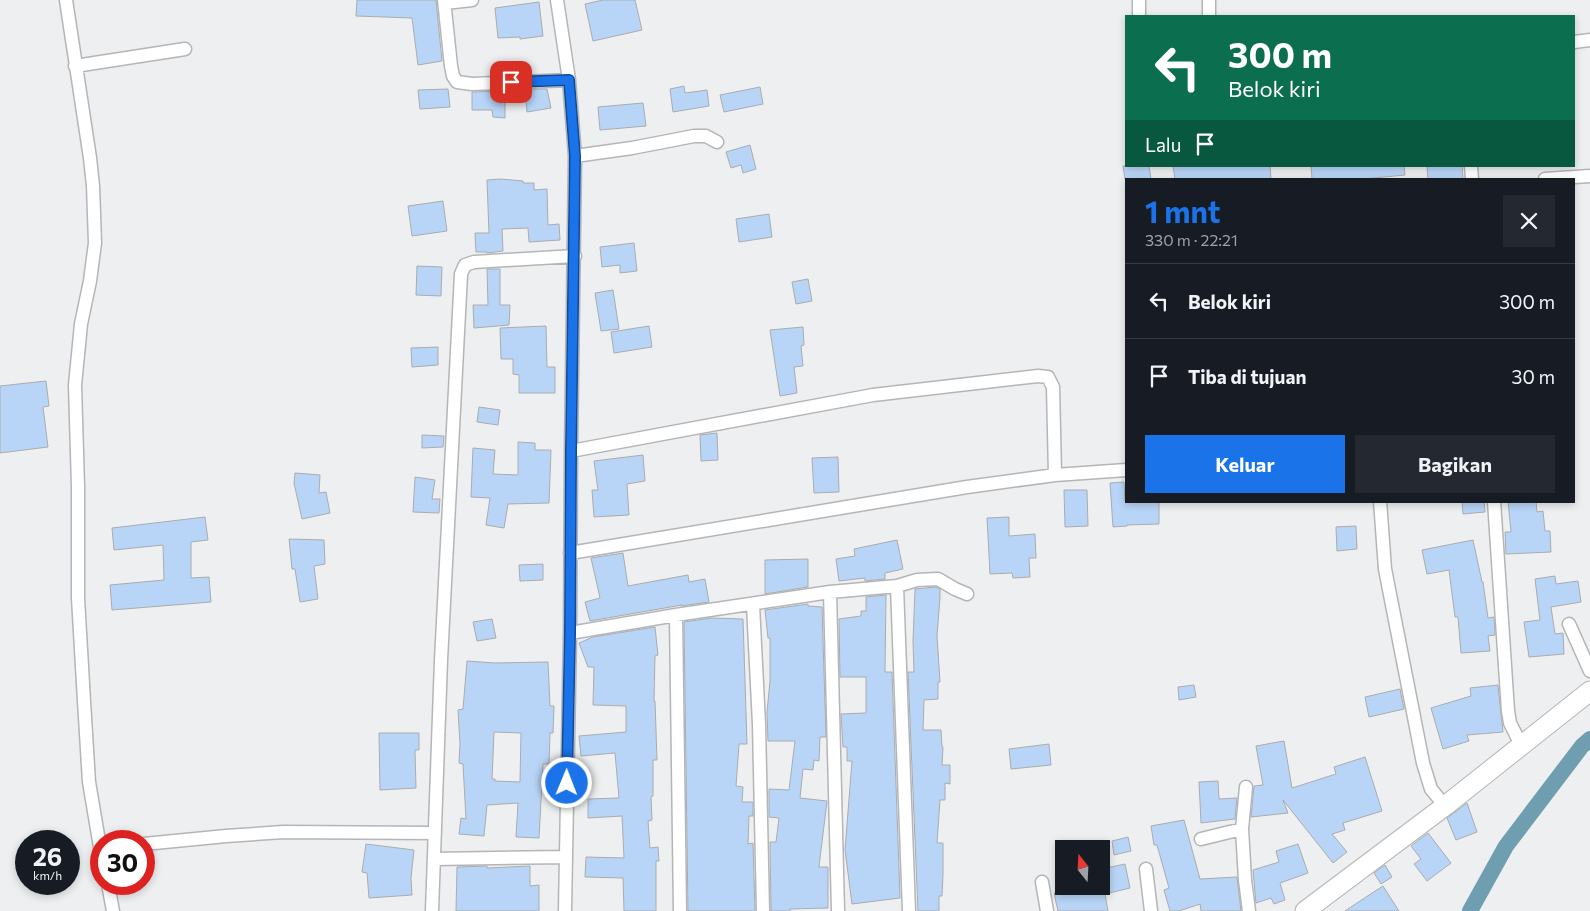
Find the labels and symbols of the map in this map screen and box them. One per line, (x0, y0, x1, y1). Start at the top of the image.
pin (490, 61, 532, 103)
position arrow (540, 756, 592, 808)
speed limit sign: 30 (90, 830, 155, 895)
north arrow (1055, 840, 1110, 895)

